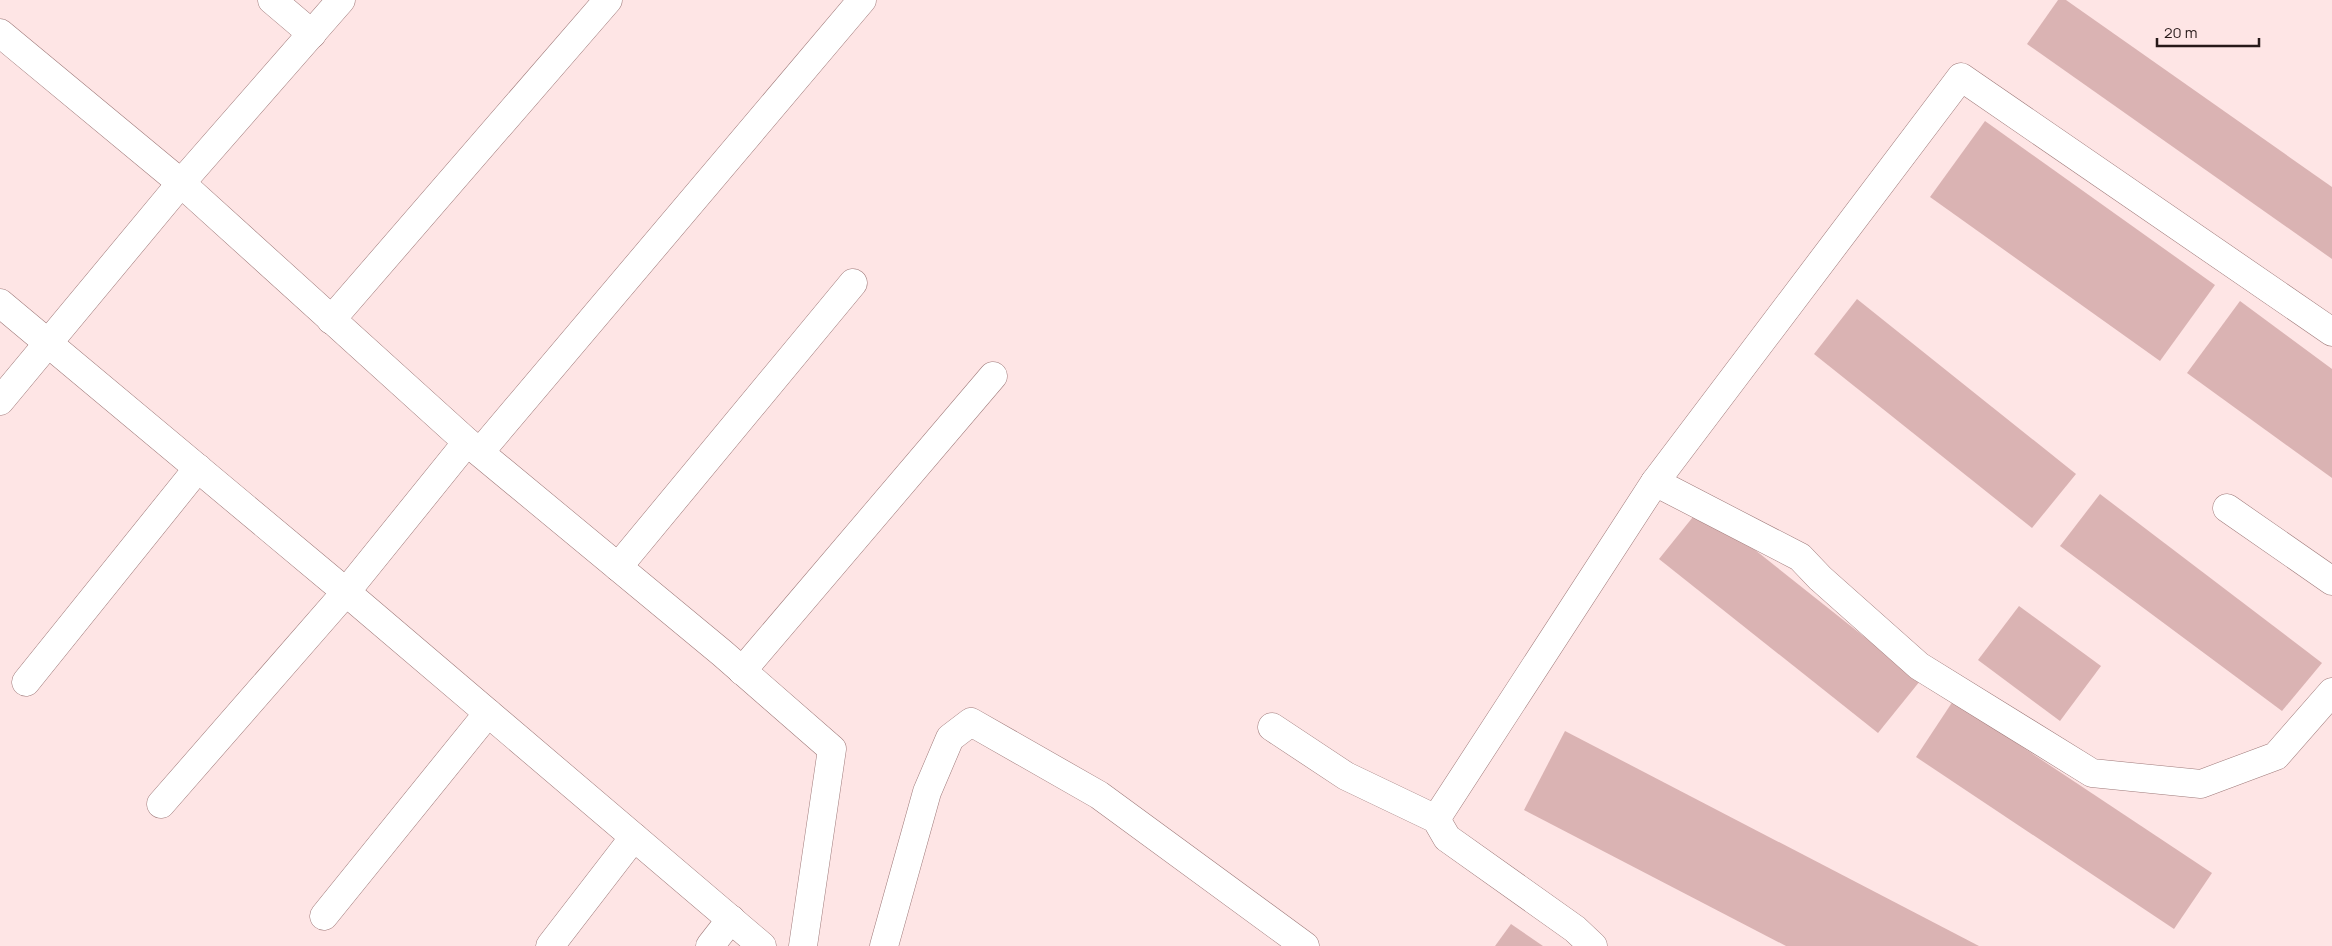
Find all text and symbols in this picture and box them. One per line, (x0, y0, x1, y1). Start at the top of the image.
scale bar (2157, 15, 2260, 47)
text: 20 m (2164, 22, 2197, 43)

